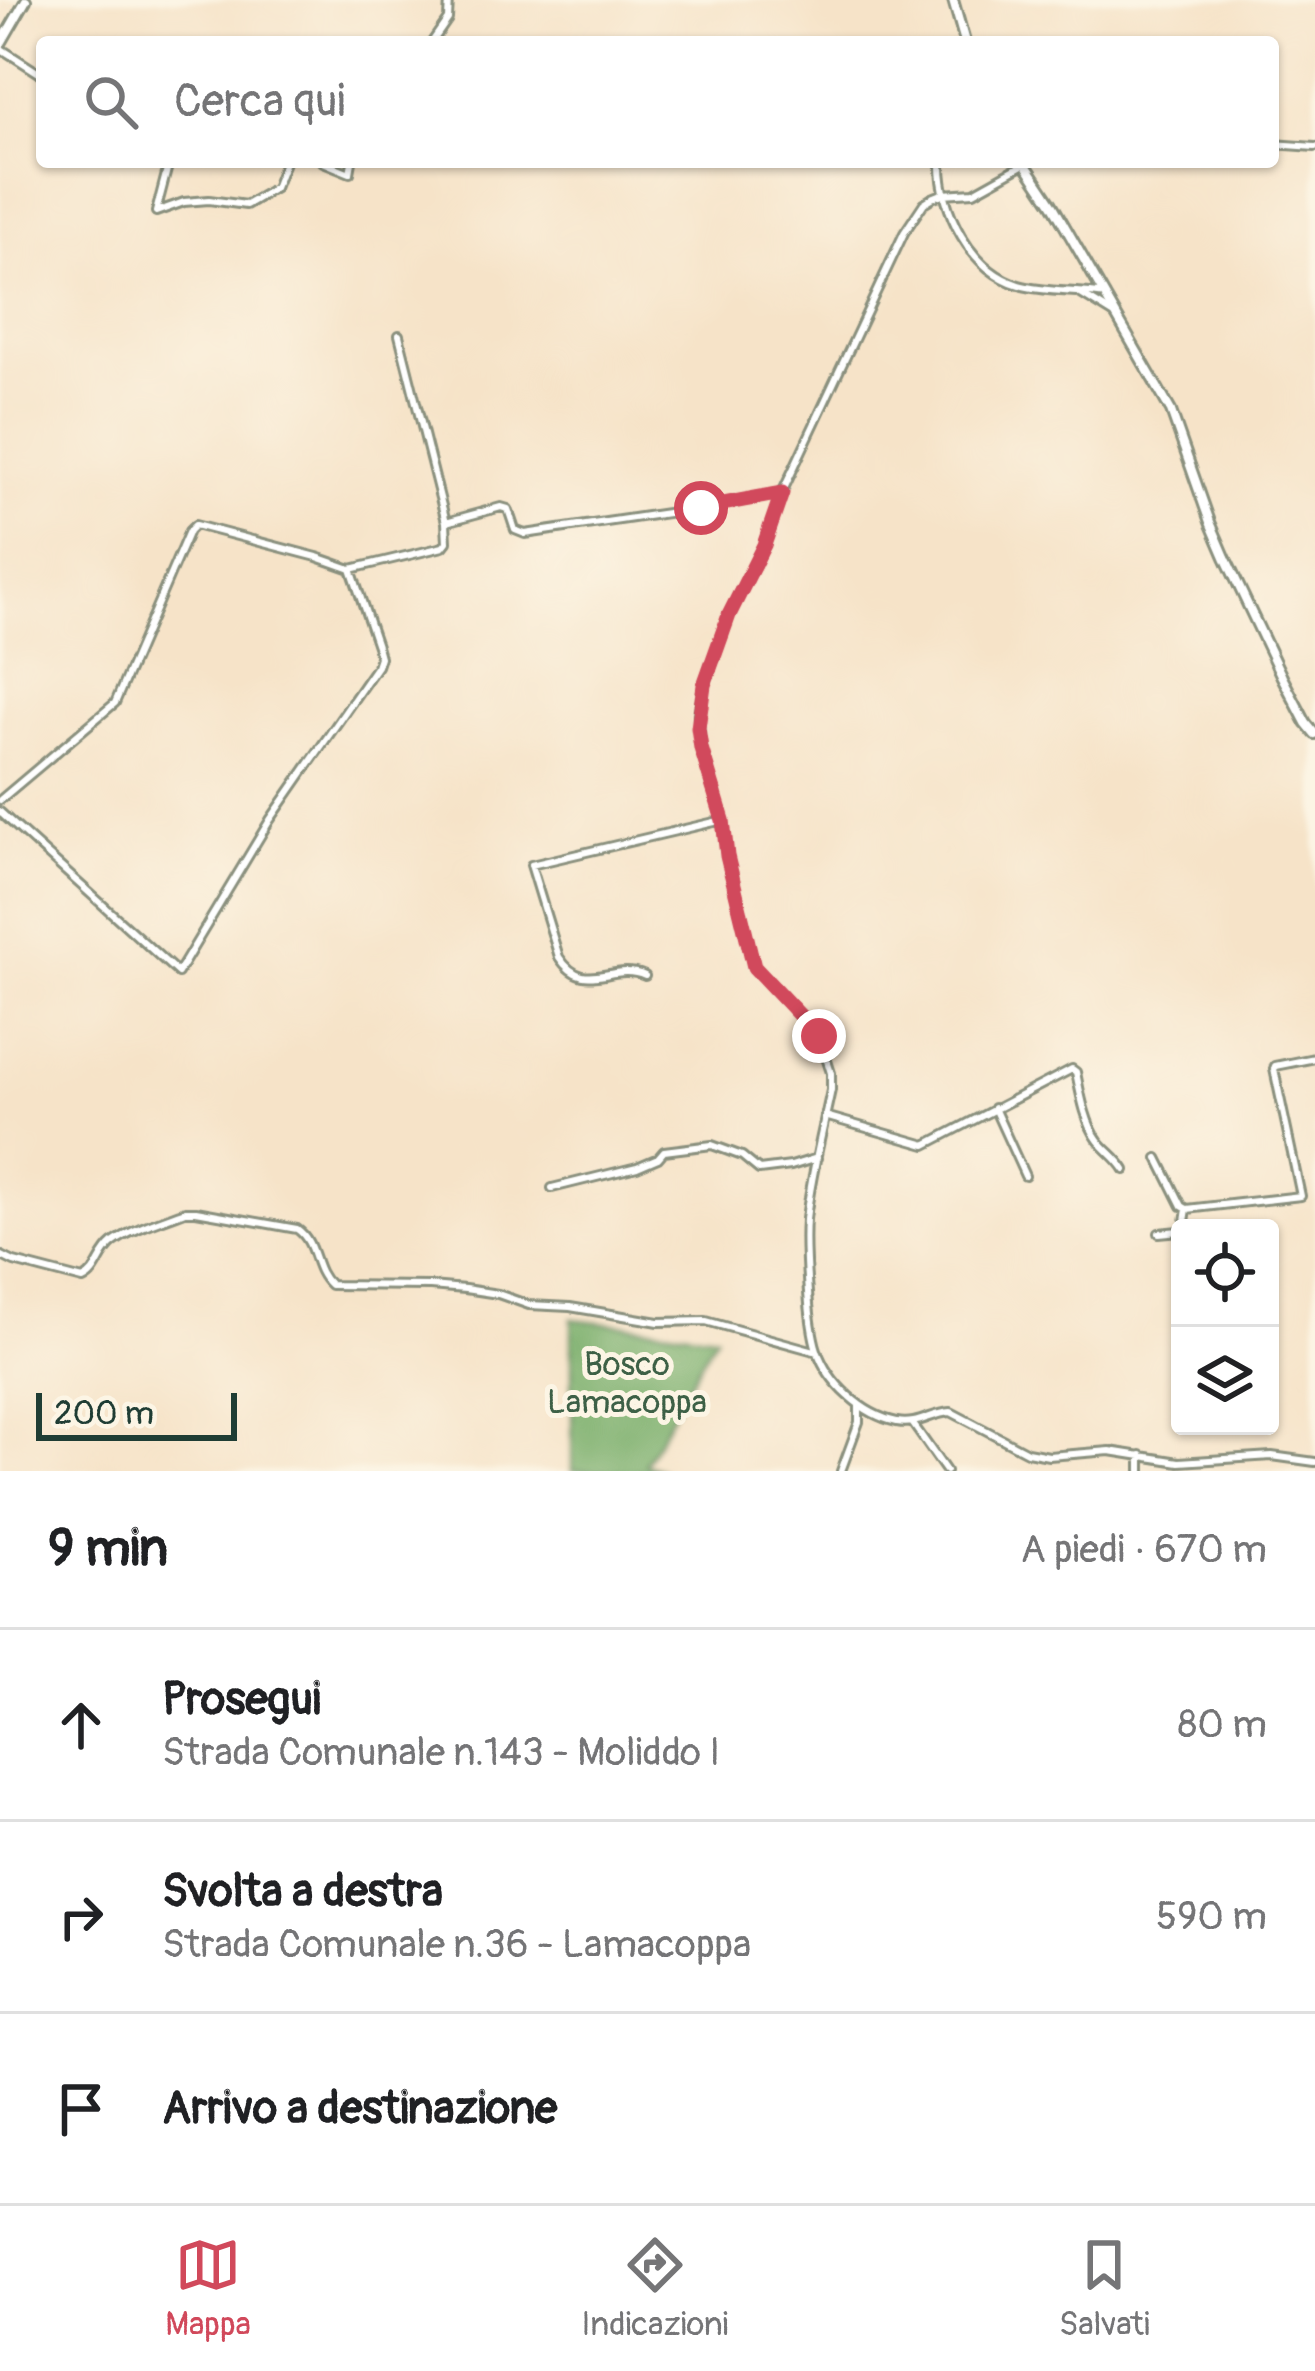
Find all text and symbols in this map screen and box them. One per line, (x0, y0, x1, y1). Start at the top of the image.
search box (36, 36, 1279, 168)
icon: search (78, 69, 144, 135)
text: Cerca qui (174, 74, 345, 130)
route start (674, 481, 728, 535)
route end (792, 1009, 846, 1063)
map controls (1171, 1219, 1279, 1435)
button: locate (1171, 1219, 1279, 1327)
button: layers (1171, 1327, 1279, 1435)
park label: Bosco Lamacoppa (547, 1344, 707, 1423)
scale bar (36, 1387, 237, 1440)
text: 200 m (54, 1393, 154, 1434)
text: 9 min (48, 1517, 168, 1581)
text: A piedi · 670 m (1020, 1525, 1267, 1574)
text: Prosegui (162, 1672, 321, 1728)
icon: ahead (48, 1692, 114, 1758)
text: 80 m (1178, 1700, 1267, 1749)
text: Strada Comunale n.143 - Moliddo I (162, 1728, 720, 1777)
text: Svolta a destra (162, 1864, 443, 1920)
icon: right (48, 1884, 114, 1950)
text: 590 m (1156, 1892, 1267, 1941)
text: Strada Comunale n.36 - Lamacoppa (162, 1920, 751, 1969)
icon: arrive (48, 2076, 114, 2142)
text: Arrivo a destinazione (162, 2081, 557, 2137)
tab: Mappa (165, 2232, 251, 2345)
tab: Indicazioni (581, 2232, 728, 2345)
tab: Salvati (1059, 2232, 1150, 2345)

